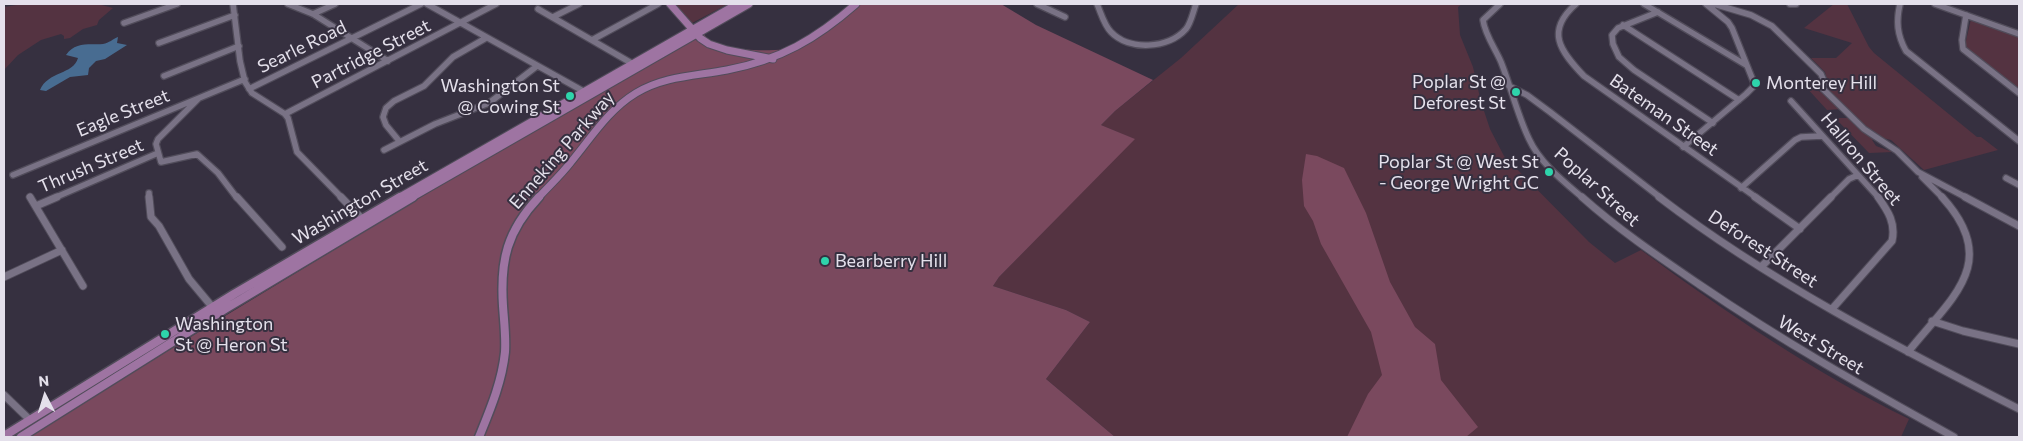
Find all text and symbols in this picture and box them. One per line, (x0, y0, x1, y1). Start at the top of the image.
street label: Partridge Street (308, 15, 434, 93)
street label: Searle Road (254, 16, 350, 78)
street label: Bateman Street (1606, 70, 1722, 160)
place label: Poplar St @ Deforest St (1412, 71, 1506, 114)
place label: Monterey Hill (1766, 72, 1877, 94)
place label: Washington St @ Cowing St (440, 75, 560, 118)
marker: Monterey Hill (1750, 77, 1762, 89)
street label: Eagle Street (73, 85, 173, 141)
marker: Poplar St @ Deforest St (1510, 86, 1522, 98)
street label: Enneking Parkway (505, 87, 619, 213)
marker: Washington St @ Cowing St (564, 90, 576, 102)
street label: Hallron Street (1816, 108, 1906, 210)
street label: Thrush Street (35, 134, 147, 198)
street label: Poplar Street (1550, 143, 1644, 231)
place label: Poplar St @ West St - George Wright GC (1378, 151, 1539, 193)
street label: Washington Street (288, 154, 432, 250)
marker: Poplar St @ West St - George Wright GC (1543, 166, 1555, 178)
street label: Deforest Street (1704, 206, 1822, 292)
place label: Bearberry Hill (835, 250, 947, 272)
marker: Bearberry Hill (819, 255, 831, 267)
street label: West Street (1774, 311, 1868, 379)
place label: Washington St @ Heron St (175, 313, 288, 356)
marker: Washington St @ Heron St (159, 328, 171, 340)
north arrow (20, 371, 70, 421)
text: N (38, 372, 50, 389)

